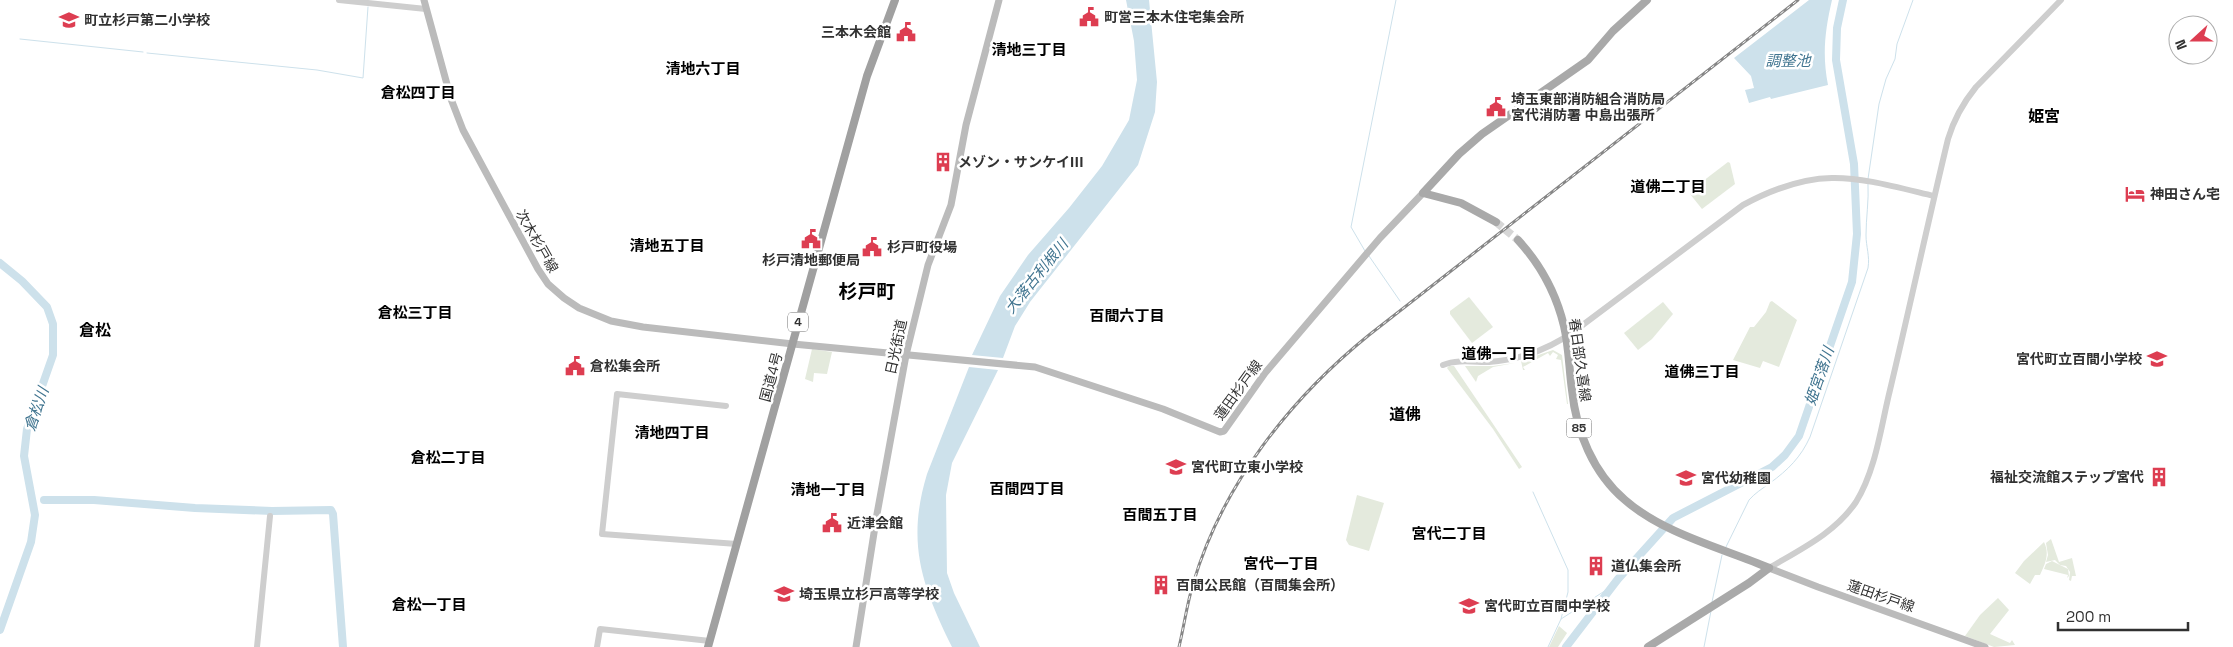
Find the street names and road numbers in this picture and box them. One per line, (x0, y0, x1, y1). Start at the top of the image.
street label: 次木杉戸線 (512, 206, 562, 276)
road number: 4 (788, 313, 808, 332)
street label: 春日部久喜線 (1565, 317, 1595, 403)
street label: 日光街道 (881, 318, 911, 376)
street label: 国道4号 (756, 350, 786, 404)
street label: 蓮田杉戸線 (1210, 356, 1266, 424)
road number: 85 (1566, 418, 1592, 438)
street label: 蓮田杉戸線 (1845, 576, 1917, 616)

